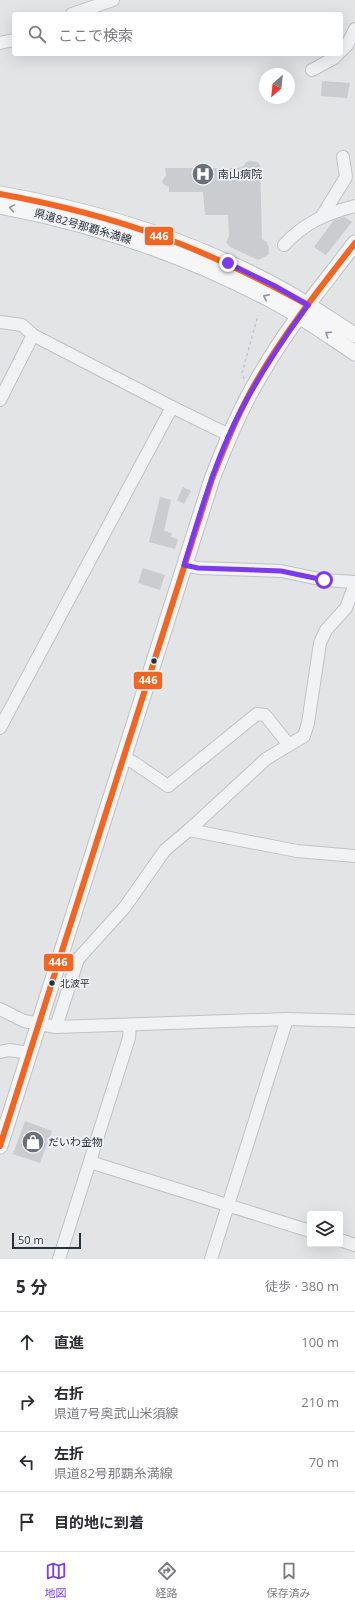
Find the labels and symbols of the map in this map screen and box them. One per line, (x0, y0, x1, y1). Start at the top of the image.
north arrow (259, 68, 295, 104)
hospital icon: 南山病院 (190, 161, 216, 187)
place label: 南山病院 (218, 166, 262, 181)
one-way arrow (9, 204, 15, 213)
street label: 県道82号那覇糸満線 (33, 204, 134, 247)
line badge: 446 (144, 226, 174, 246)
text: 446 (150, 228, 168, 243)
route end (219, 254, 237, 272)
one-way arrow (262, 294, 270, 302)
one-way arrow (325, 332, 332, 339)
route start (315, 571, 333, 589)
unlabelled marker (149, 656, 159, 666)
line badge: 446 (133, 671, 163, 690)
text: 446 (139, 672, 157, 687)
line badge: 446 (43, 953, 74, 972)
text: 446 (49, 954, 67, 969)
place label: 北波平 (60, 976, 90, 990)
marker: 北波平 (47, 978, 57, 988)
shop icon: だいわ金物 (20, 1129, 46, 1155)
place label: だいわ金物 (48, 1134, 103, 1149)
scale bar (12, 1231, 81, 1250)

